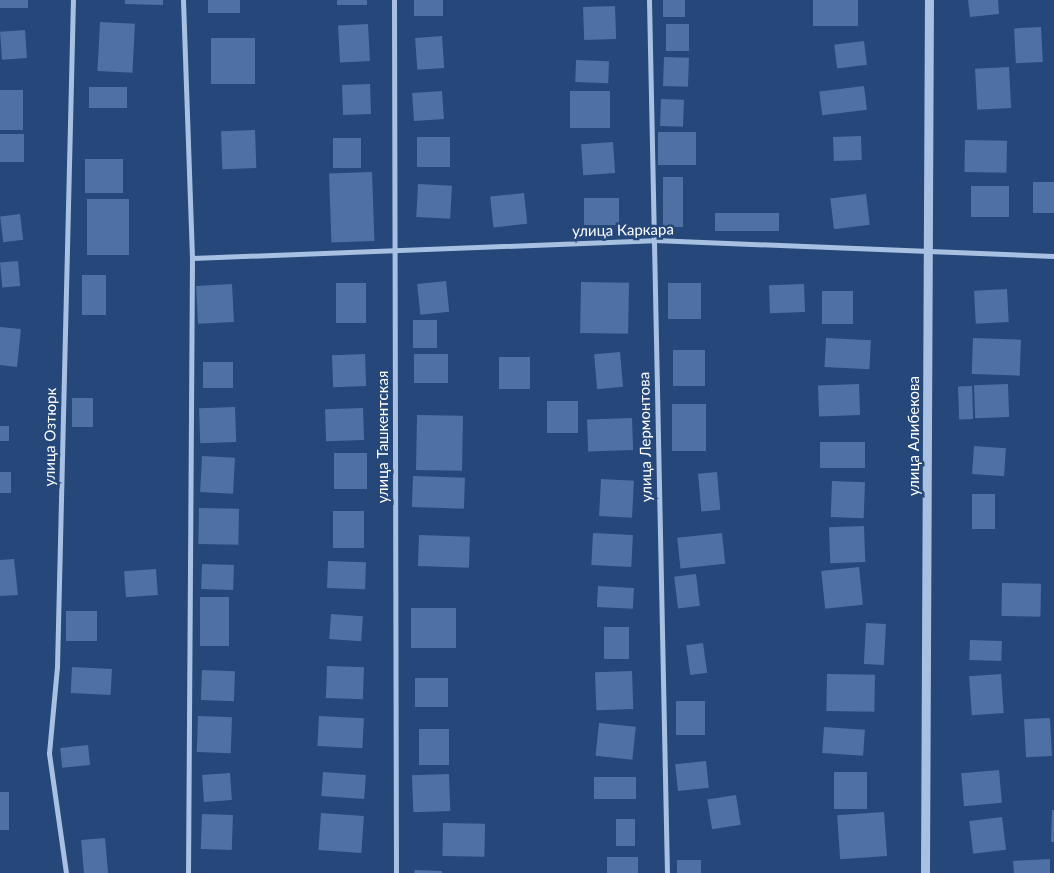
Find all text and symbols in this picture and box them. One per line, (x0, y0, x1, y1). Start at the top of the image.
street label: улица Каркара (572, 220, 674, 240)
street label: улица Ташкентская (374, 371, 392, 503)
street label: улица Лермонтова (635, 372, 655, 502)
street label: улица Алибекова (905, 376, 923, 496)
street label: улица Озтюрк (40, 387, 60, 487)

